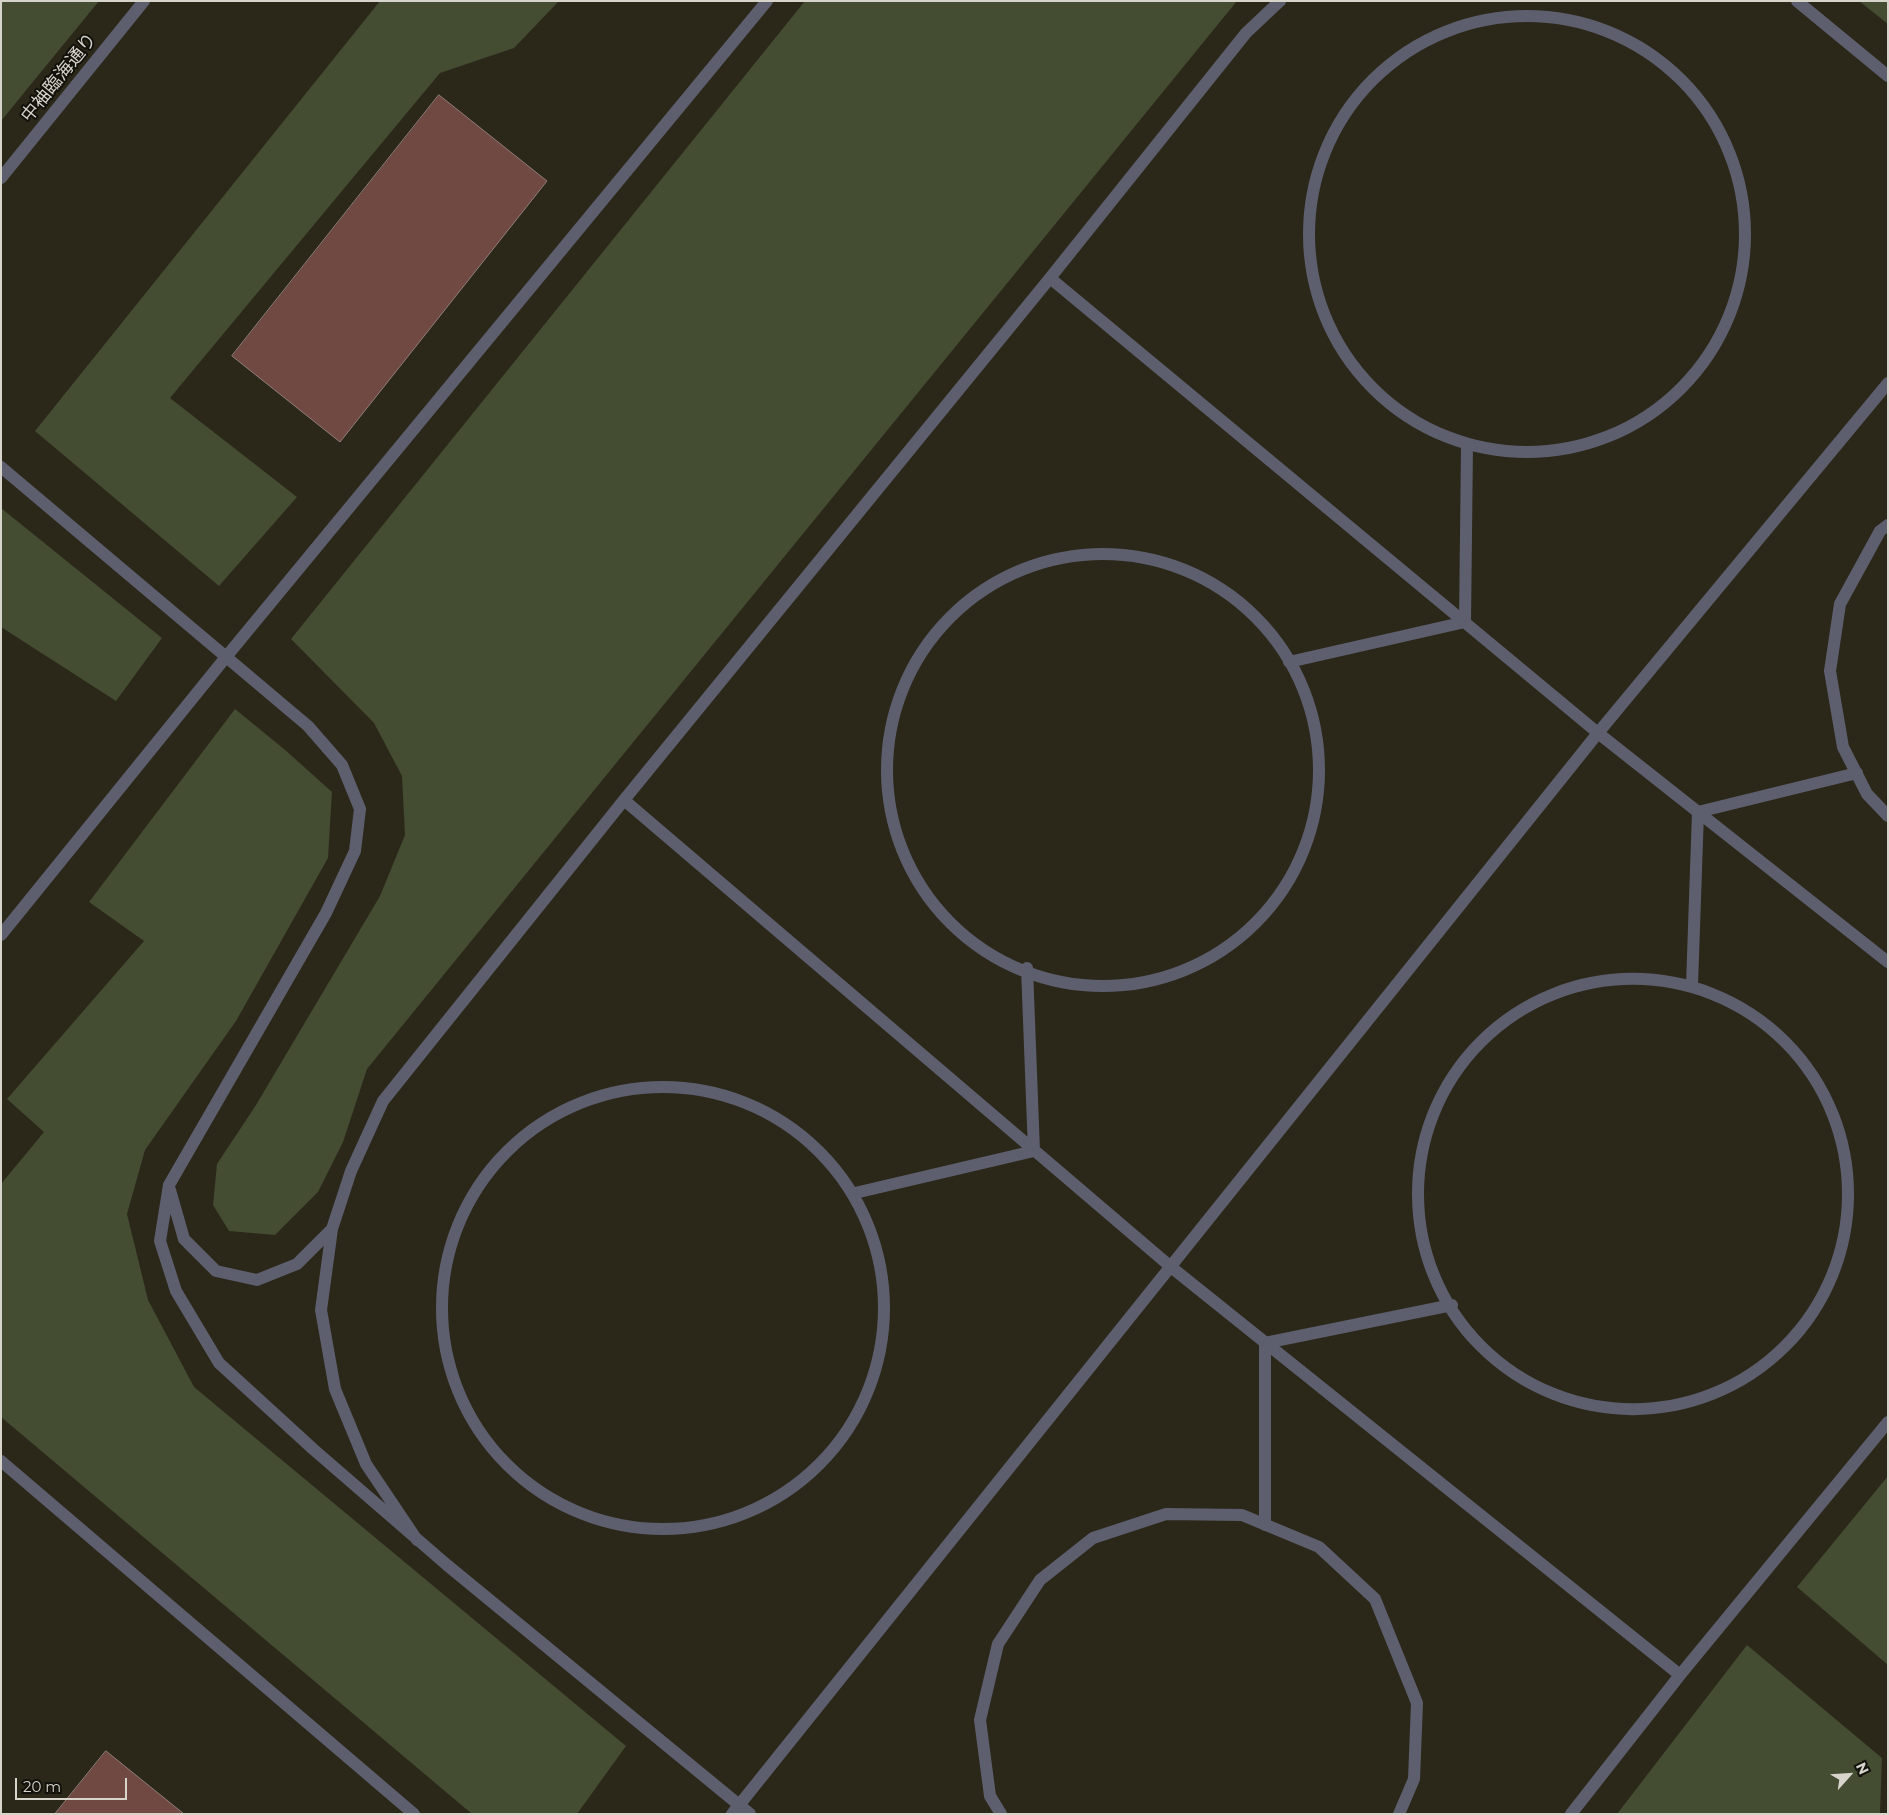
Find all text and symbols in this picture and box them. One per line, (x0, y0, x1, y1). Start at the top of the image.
street label: 中袖臨海通り (17, 29, 101, 127)
north arrow (1824, 1750, 1874, 1800)
text: N (1852, 1759, 1873, 1777)
scale bar (18, 1768, 130, 1800)
text: 20 m (23, 1777, 61, 1796)

